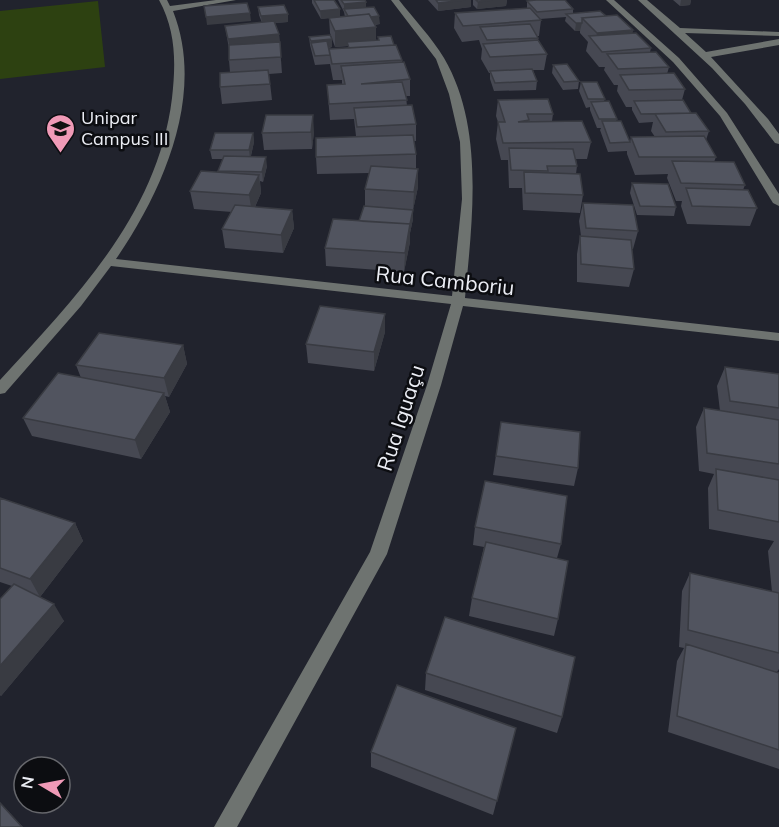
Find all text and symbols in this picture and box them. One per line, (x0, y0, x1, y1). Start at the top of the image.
place label: Unipar Campus III (81, 106, 168, 150)
school or university icon: Unipar Campus III (44, 112, 76, 154)
street label: Rua Camboriu (375, 260, 516, 300)
street label: Rua Iguaçu (371, 361, 429, 474)
north arrow (12, 755, 72, 815)
text: N (16, 775, 38, 790)

